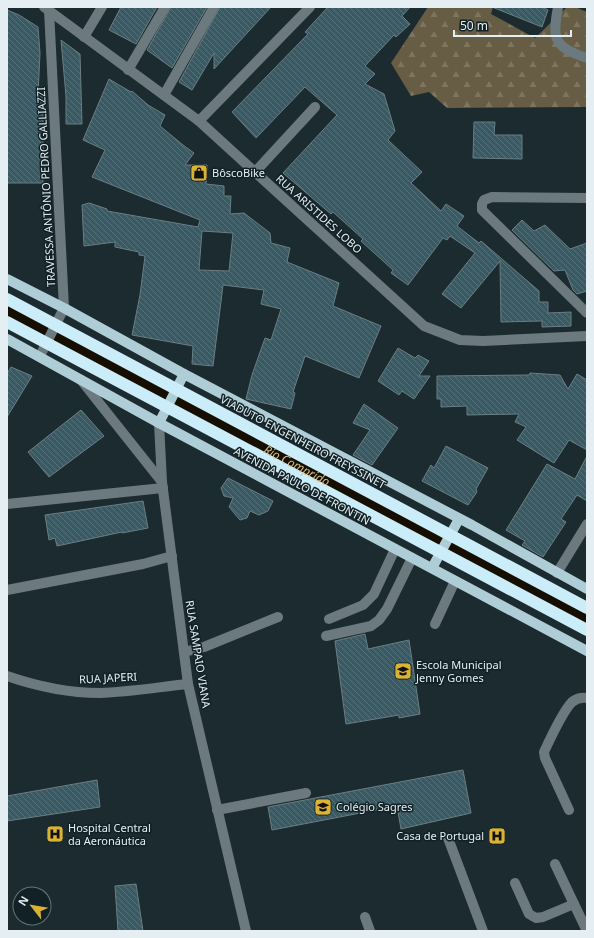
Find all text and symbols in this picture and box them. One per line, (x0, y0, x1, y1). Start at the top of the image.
scale bar (454, 12, 571, 38)
text: 50 m (460, 17, 488, 34)
street label: TRAVESSA ANTÔNIO PEDRO GALLIAZZI (33, 86, 58, 287)
shop icon: BôscoBike (189, 163, 209, 183)
place label: BôscoBike (212, 165, 265, 180)
street label: RUA ARISTIDES LOBO (273, 171, 366, 256)
street label: VIADUTO ENGENHEIRO FREYSSINET (218, 391, 389, 492)
water label: Rio Comprido (261, 441, 333, 490)
street label: AVENIDA PAULO DE FRONTIN (232, 443, 373, 528)
street label: RUA SAMPAIO VIANA (183, 599, 215, 710)
place label: Escola Municipal Jenny Gomes (415, 657, 502, 685)
school or university icon: Escola Municipal Jenny Gomes (393, 661, 413, 681)
street label: RUA JAPERI (79, 668, 138, 687)
school or university icon: Colégio Sagres (313, 797, 333, 817)
place label: Colégio Sagres (336, 799, 413, 814)
place label: Hospital Central da Aeronáutica (68, 820, 151, 848)
hospital icon: Hospital Central da Aeronáutica (45, 824, 65, 844)
hospital icon: Casa de Portugal (487, 826, 507, 846)
place label: Casa de Portugal (396, 828, 484, 843)
north arrow (12, 886, 52, 926)
text: N (14, 893, 32, 908)

